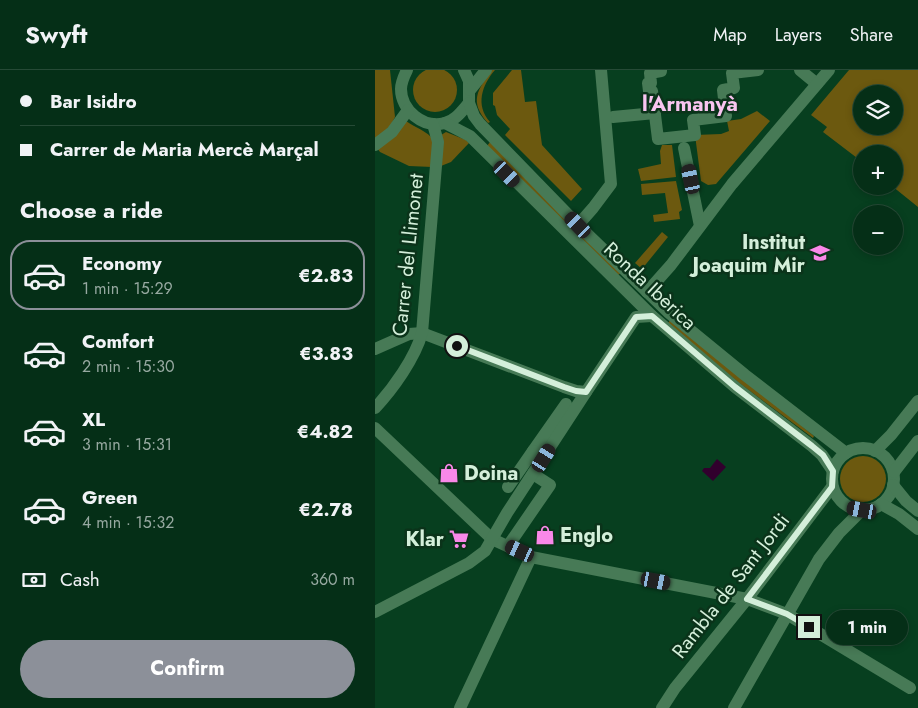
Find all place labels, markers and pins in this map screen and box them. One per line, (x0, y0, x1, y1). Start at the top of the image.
place label: Institut Joaquim Mir (689, 228, 806, 280)
school or university icon: Institut Joaquim Mir (809, 242, 831, 264)
place label: Doina (464, 459, 518, 488)
shop icon: Doina (438, 462, 460, 484)
place label: Englo (560, 521, 613, 550)
shop icon: Englo (534, 524, 556, 546)
place label: Klar (406, 525, 445, 554)
supermarket icon: Klar (448, 528, 470, 550)

